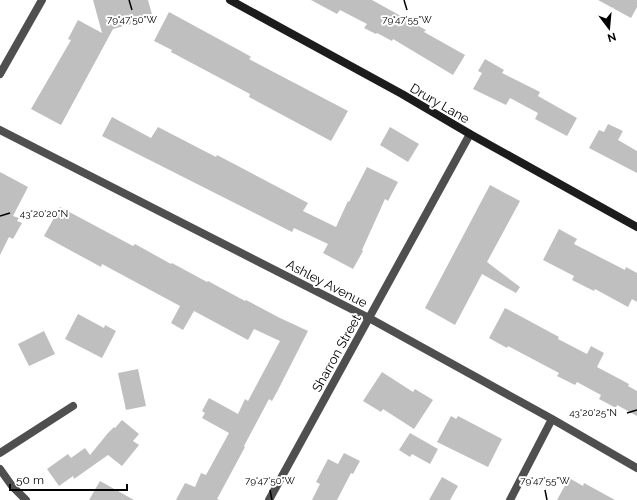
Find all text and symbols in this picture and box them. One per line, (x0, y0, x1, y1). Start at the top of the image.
north arrow (589, 8, 629, 48)
text: 79°47'50"W (107, 14, 158, 25)
text: 79°47'55"W (382, 14, 432, 25)
text: N (606, 30, 617, 45)
street label: Drury Lane (407, 80, 472, 127)
text: 43°20'20"N (20, 208, 68, 219)
street label: Ashley Avenue (284, 257, 370, 310)
street label: Sharron Street (309, 311, 364, 395)
text: 43°20'25"N (569, 407, 617, 418)
scale bar (10, 466, 127, 492)
text: 50 m (16, 473, 44, 487)
text: 79°47'50"W (245, 475, 296, 486)
text: 79°47'55"W (520, 475, 570, 486)

